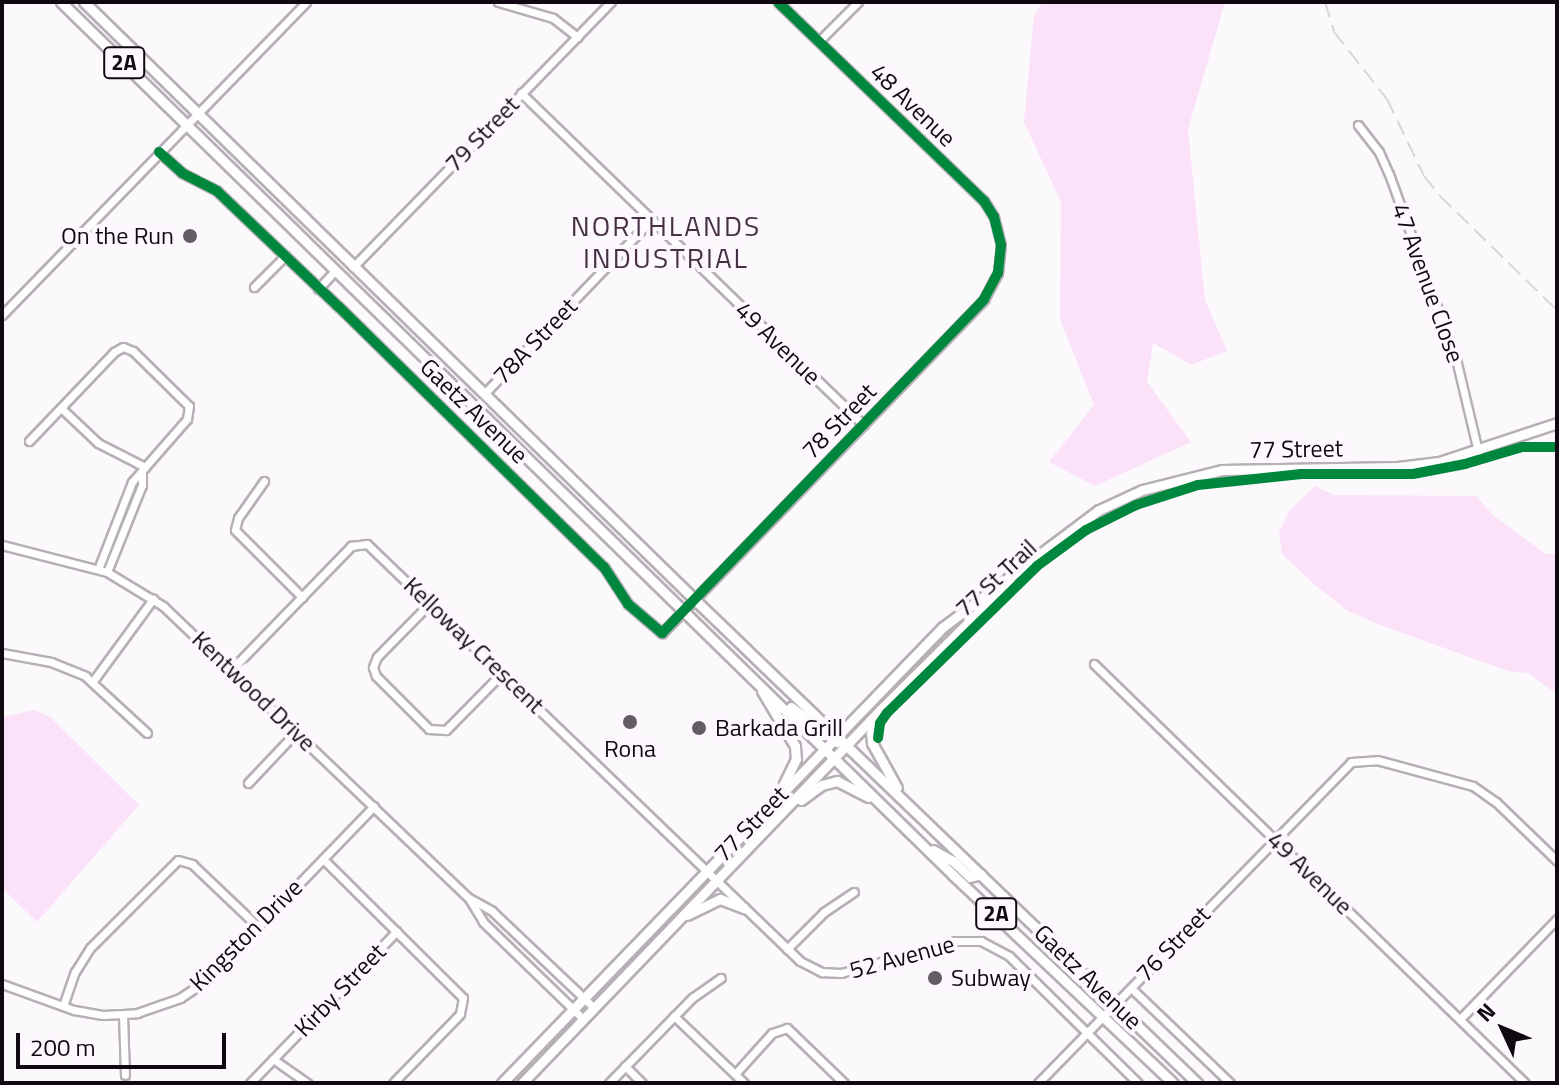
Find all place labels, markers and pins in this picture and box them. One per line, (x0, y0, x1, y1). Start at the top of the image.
place label: On the Run (61, 222, 174, 250)
marker: On the Run (181, 227, 199, 245)
marker: Rona (621, 713, 639, 731)
place label: Barkada Grill (715, 714, 843, 742)
marker: Barkada Grill (690, 719, 708, 737)
place label: Rona (604, 735, 656, 763)
place label: Subway (951, 964, 1031, 992)
marker: Subway (926, 969, 944, 987)

